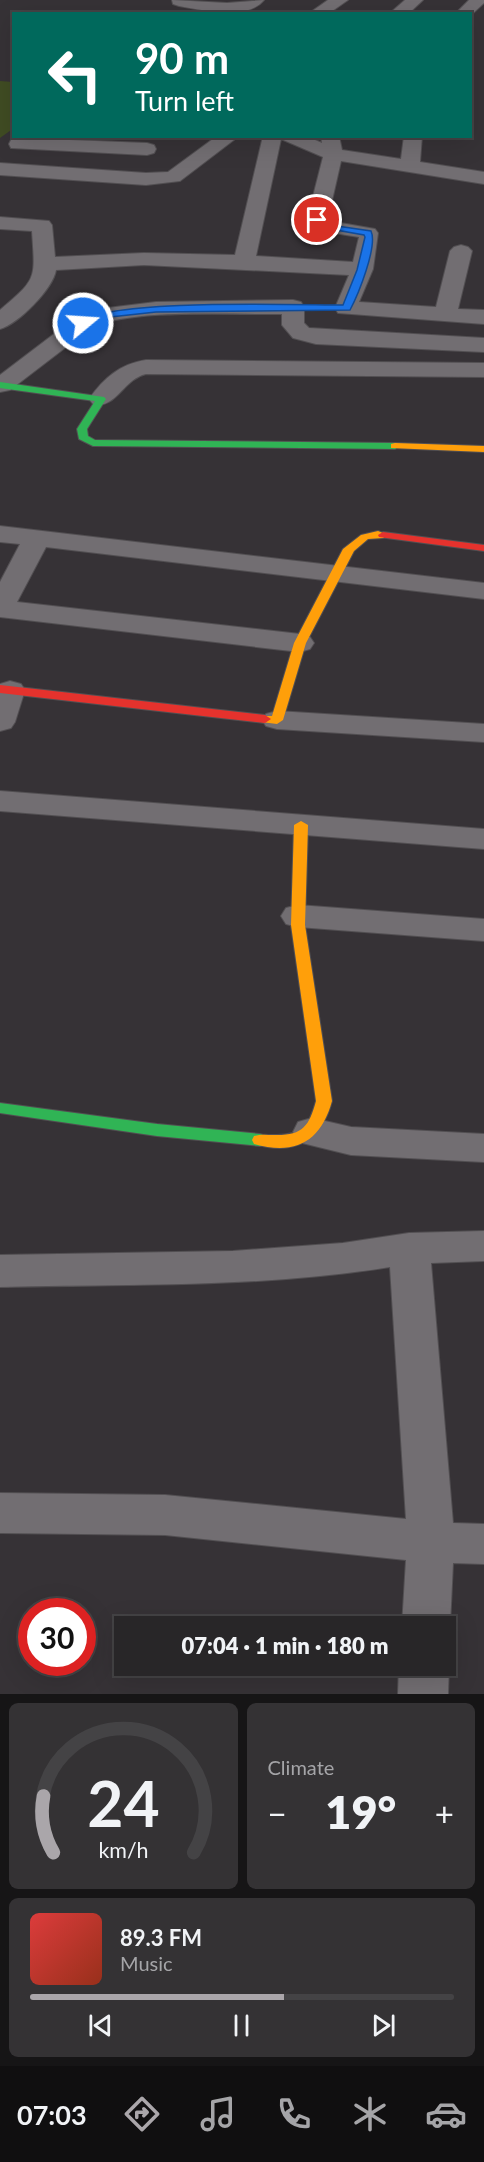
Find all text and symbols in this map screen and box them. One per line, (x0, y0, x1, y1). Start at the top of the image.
text: 90 m (135, 33, 229, 83)
icon: left (36, 36, 114, 114)
text: Turn left (135, 84, 234, 117)
pin (291, 194, 342, 245)
icon: arrive (300, 203, 333, 236)
position arrow (51, 291, 115, 355)
speed limit sign: 30 (18, 1598, 96, 1676)
text: 07:04 · 1 min · 180 m (182, 1632, 388, 1659)
text: Climate (268, 1755, 334, 1779)
text: 24 (87, 1765, 159, 1840)
text: 19° (325, 1785, 396, 1839)
text: − (268, 1793, 287, 1833)
text: + (435, 1793, 454, 1833)
text: km/h (98, 1837, 148, 1863)
text: 89.3 FM (120, 1924, 202, 1951)
text: Music (120, 1951, 173, 1975)
icon: previous (84, 2009, 117, 2042)
icon: pause (225, 2009, 258, 2042)
icon: next (367, 2009, 400, 2042)
icon: directions (121, 2093, 163, 2135)
icon: music (197, 2093, 239, 2135)
icon: phone (273, 2093, 315, 2135)
icon: climate (349, 2093, 391, 2135)
icon: car (425, 2093, 467, 2135)
text: 07:03 (17, 2098, 87, 2131)

